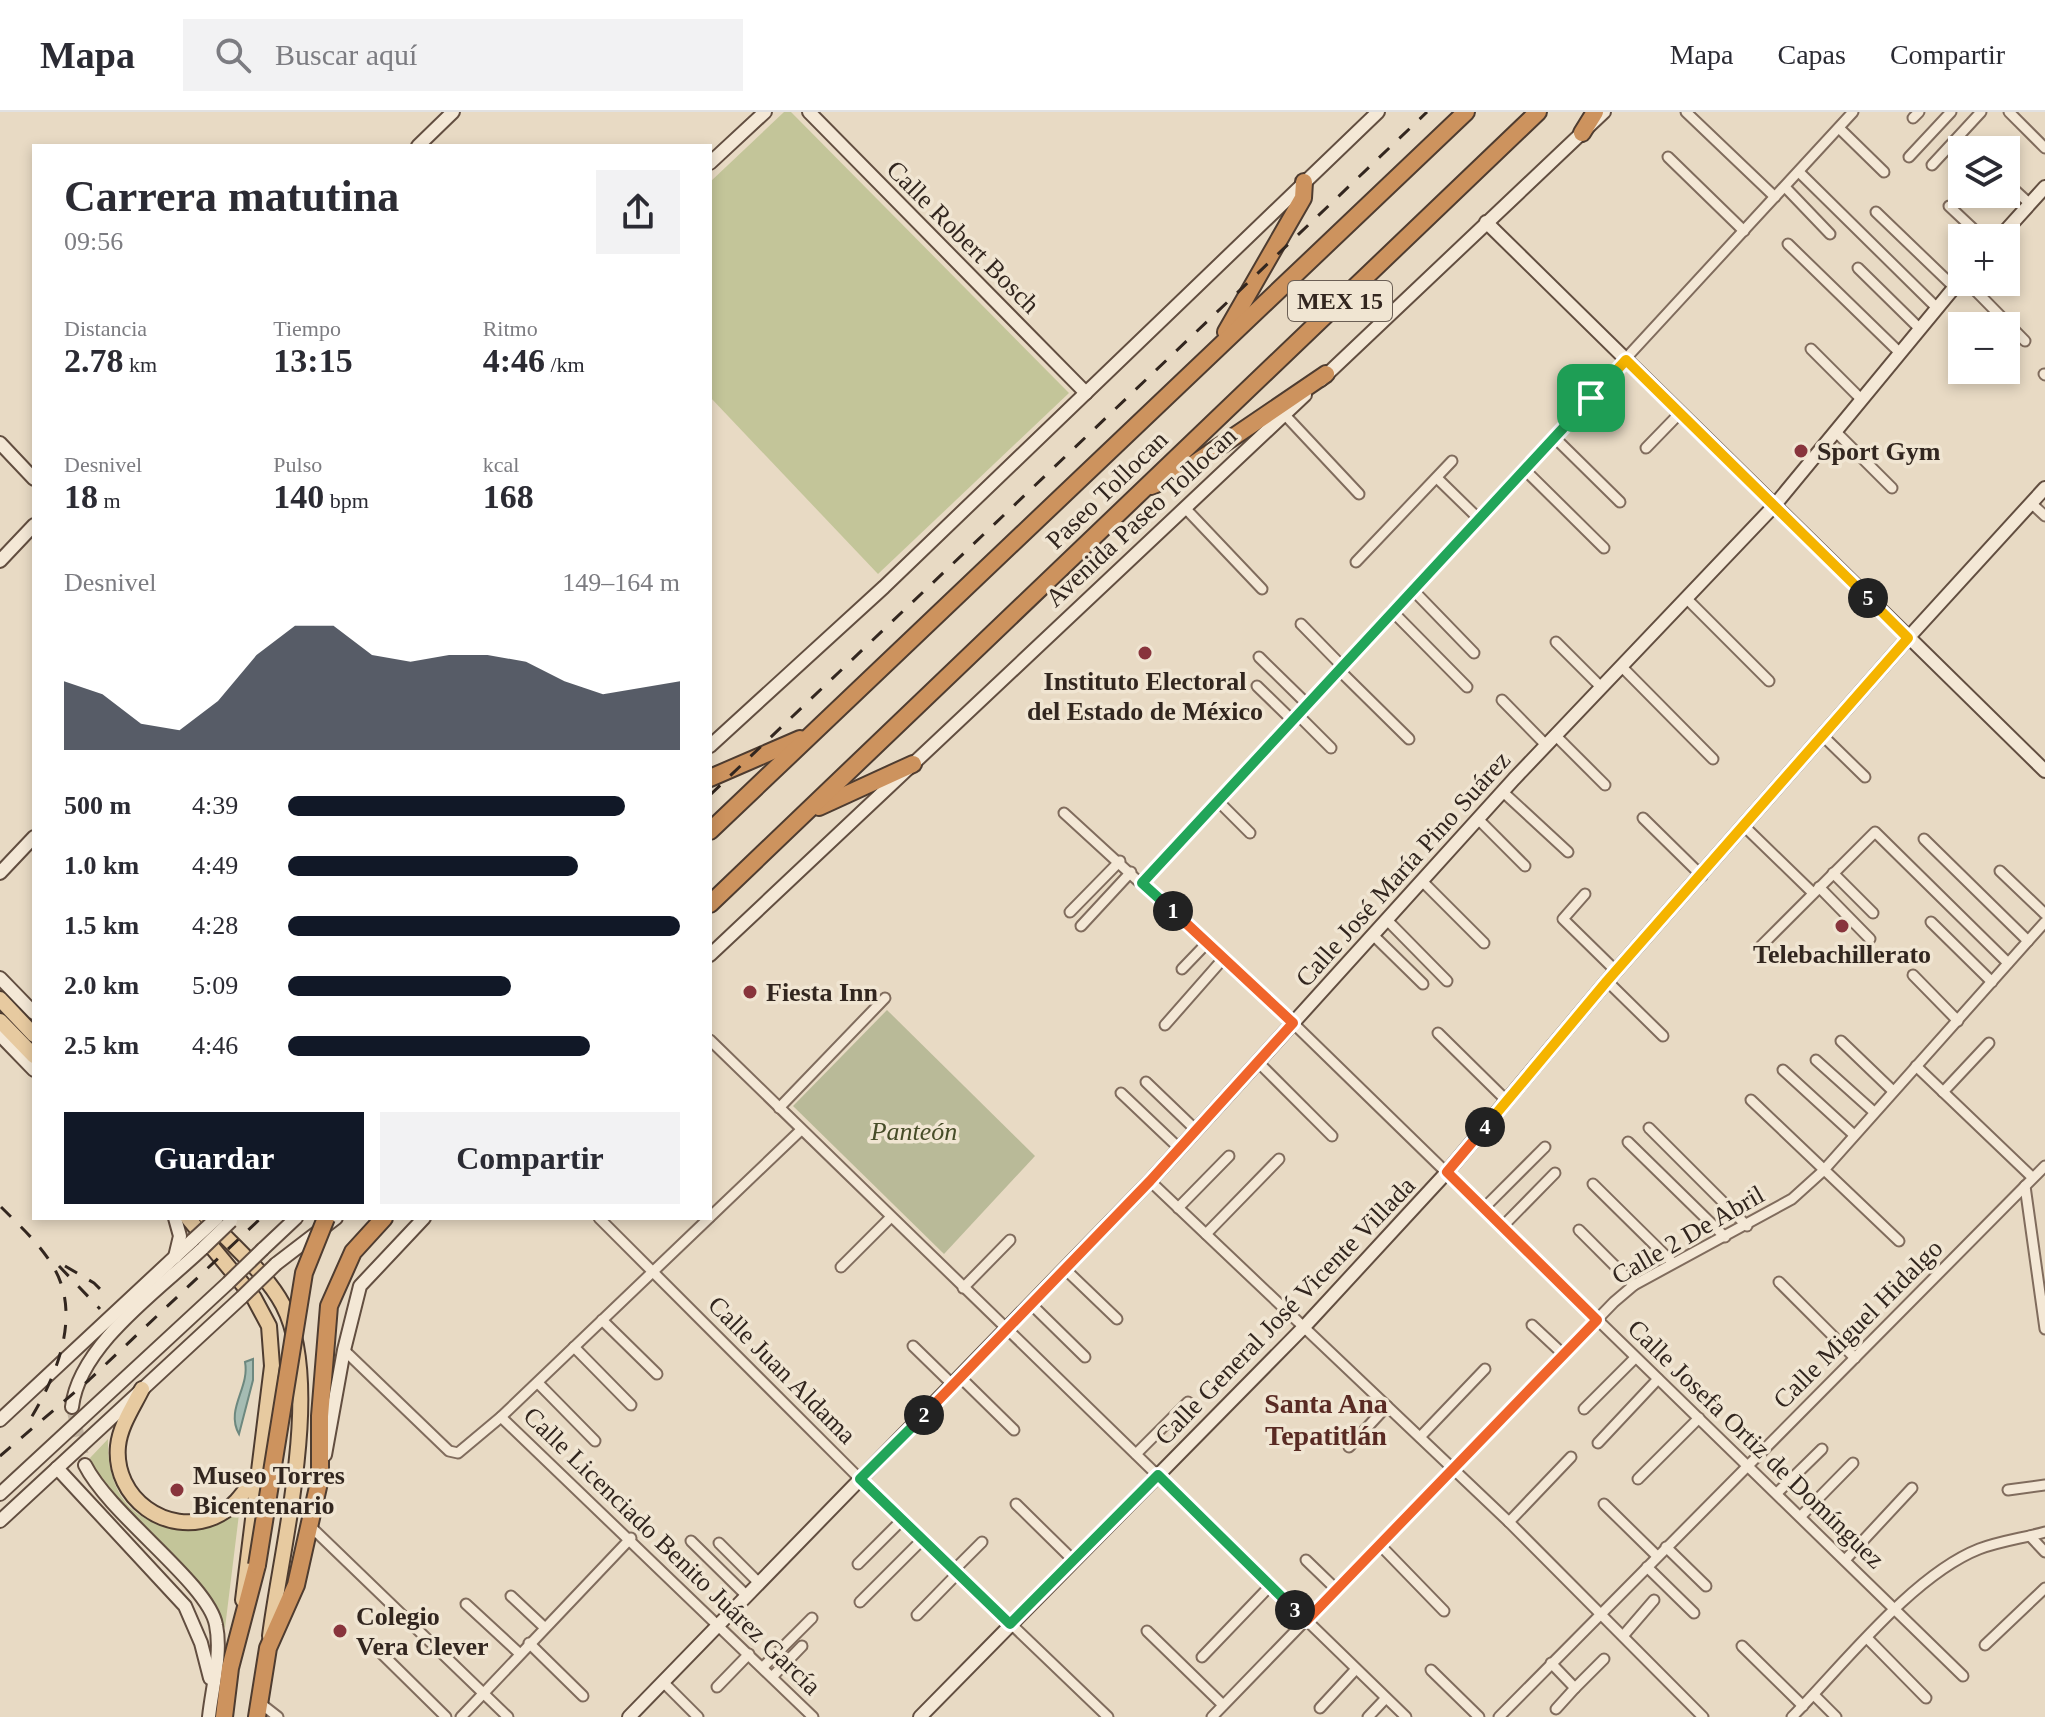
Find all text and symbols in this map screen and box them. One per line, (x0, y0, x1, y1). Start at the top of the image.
search box (183, 19, 743, 91)
icon: search (211, 33, 255, 77)
text: Mapa (40, 34, 135, 76)
text: Buscar aquí (275, 38, 417, 71)
text: Mapa (1670, 39, 1733, 70)
text: Capas (1777, 39, 1846, 70)
text: Compartir (1890, 39, 2005, 70)
map controls (1948, 136, 2020, 384)
button: layers (1948, 136, 2020, 208)
street label: Calle Robert Bosch (881, 155, 1045, 319)
button: share (596, 170, 680, 254)
text: Carrera matutina (64, 172, 399, 221)
button: + (1948, 224, 2020, 296)
text: 09:56 (64, 227, 123, 256)
road number: MEX 15 (1288, 281, 1392, 321)
button: − (1948, 312, 2020, 384)
text: Distancia (64, 316, 147, 341)
text: Tiempo (273, 316, 341, 341)
text: Ritmo (483, 316, 538, 341)
text: 2.78 (64, 342, 124, 379)
text: 13:15 (273, 342, 353, 379)
text: 4:46 (483, 342, 545, 379)
text: km (124, 352, 157, 377)
text: /km (545, 352, 585, 377)
pin (1557, 364, 1625, 432)
icon: arrive (1569, 376, 1613, 420)
street label: Avenida Paseo Tollocan (1040, 421, 1242, 613)
street label: Paseo Tollocan (1040, 425, 1174, 555)
place label: Sport Gym (1817, 437, 1941, 466)
marker: Sport Gym (1792, 442, 1810, 460)
text: Desnivel (64, 452, 142, 477)
text: Pulso (273, 452, 322, 477)
text: kcal (483, 452, 519, 477)
text: 18 (64, 478, 98, 515)
text: 140 (273, 478, 324, 515)
text: 168 (483, 478, 534, 515)
text: m (98, 488, 121, 513)
text: bpm (324, 488, 369, 513)
text: Desnivel (64, 568, 156, 597)
text: 149–164 m (562, 568, 680, 597)
pin: 5 (1848, 578, 1888, 618)
text: 5 (1863, 585, 1874, 610)
marker: Instituto Electoral del Estado de México (1136, 644, 1154, 662)
place label: Instituto Electoral del Estado de México (1027, 667, 1263, 726)
street label: Calle José María Pino Suárez (1290, 746, 1516, 992)
text: 500 m (64, 791, 131, 820)
text: 4:39 (192, 791, 238, 820)
text: 1.0 km (64, 851, 139, 880)
text: 4:49 (192, 851, 238, 880)
pin: 1 (1153, 891, 1193, 931)
text: 1 (1168, 898, 1179, 923)
text: 1.5 km (64, 911, 139, 940)
text: 4:28 (192, 911, 238, 940)
marker: Telebachillerato (1833, 917, 1851, 935)
place label: Telebachillerato (1753, 940, 1931, 969)
text: 2.0 km (64, 971, 139, 1000)
text: 5:09 (192, 971, 238, 1000)
place label: Fiesta Inn (766, 978, 879, 1007)
marker: Fiesta Inn (741, 983, 759, 1001)
text: 2.5 km (64, 1031, 139, 1060)
text: 4:46 (192, 1031, 238, 1060)
pin: 4 (1465, 1107, 1505, 1147)
button: Guardar (64, 1112, 364, 1204)
button: Compartir (380, 1112, 680, 1204)
text: 4 (1480, 1114, 1491, 1139)
park label: Panteón (870, 1117, 957, 1146)
street label: Calle General José Vicente Villada (1149, 1171, 1421, 1451)
street label: Calle 2 De Abril (1607, 1180, 1769, 1290)
street label: Calle Miguel Hidalgo (1768, 1234, 1948, 1414)
street label: Calle Juan Aldama (702, 1290, 862, 1450)
street label: Calle Josefa Ortiz de Domínguez (1622, 1314, 1890, 1574)
district label: Santa Ana Tepatitlán (1264, 1388, 1388, 1451)
pin: 2 (904, 1395, 944, 1435)
street label: Calle Licenciado Benito Juárez García (518, 1401, 827, 1701)
text: 2 (919, 1402, 930, 1427)
place label: Museo Torres Bicentenario (193, 1461, 345, 1520)
marker: Museo Torres Bicentenario (168, 1481, 186, 1499)
pin: 3 (1275, 1590, 1315, 1630)
text: 3 (1290, 1597, 1301, 1622)
place label: Colegio Vera Clever (356, 1602, 489, 1661)
marker: Colegio Vera Clever (331, 1622, 349, 1640)

